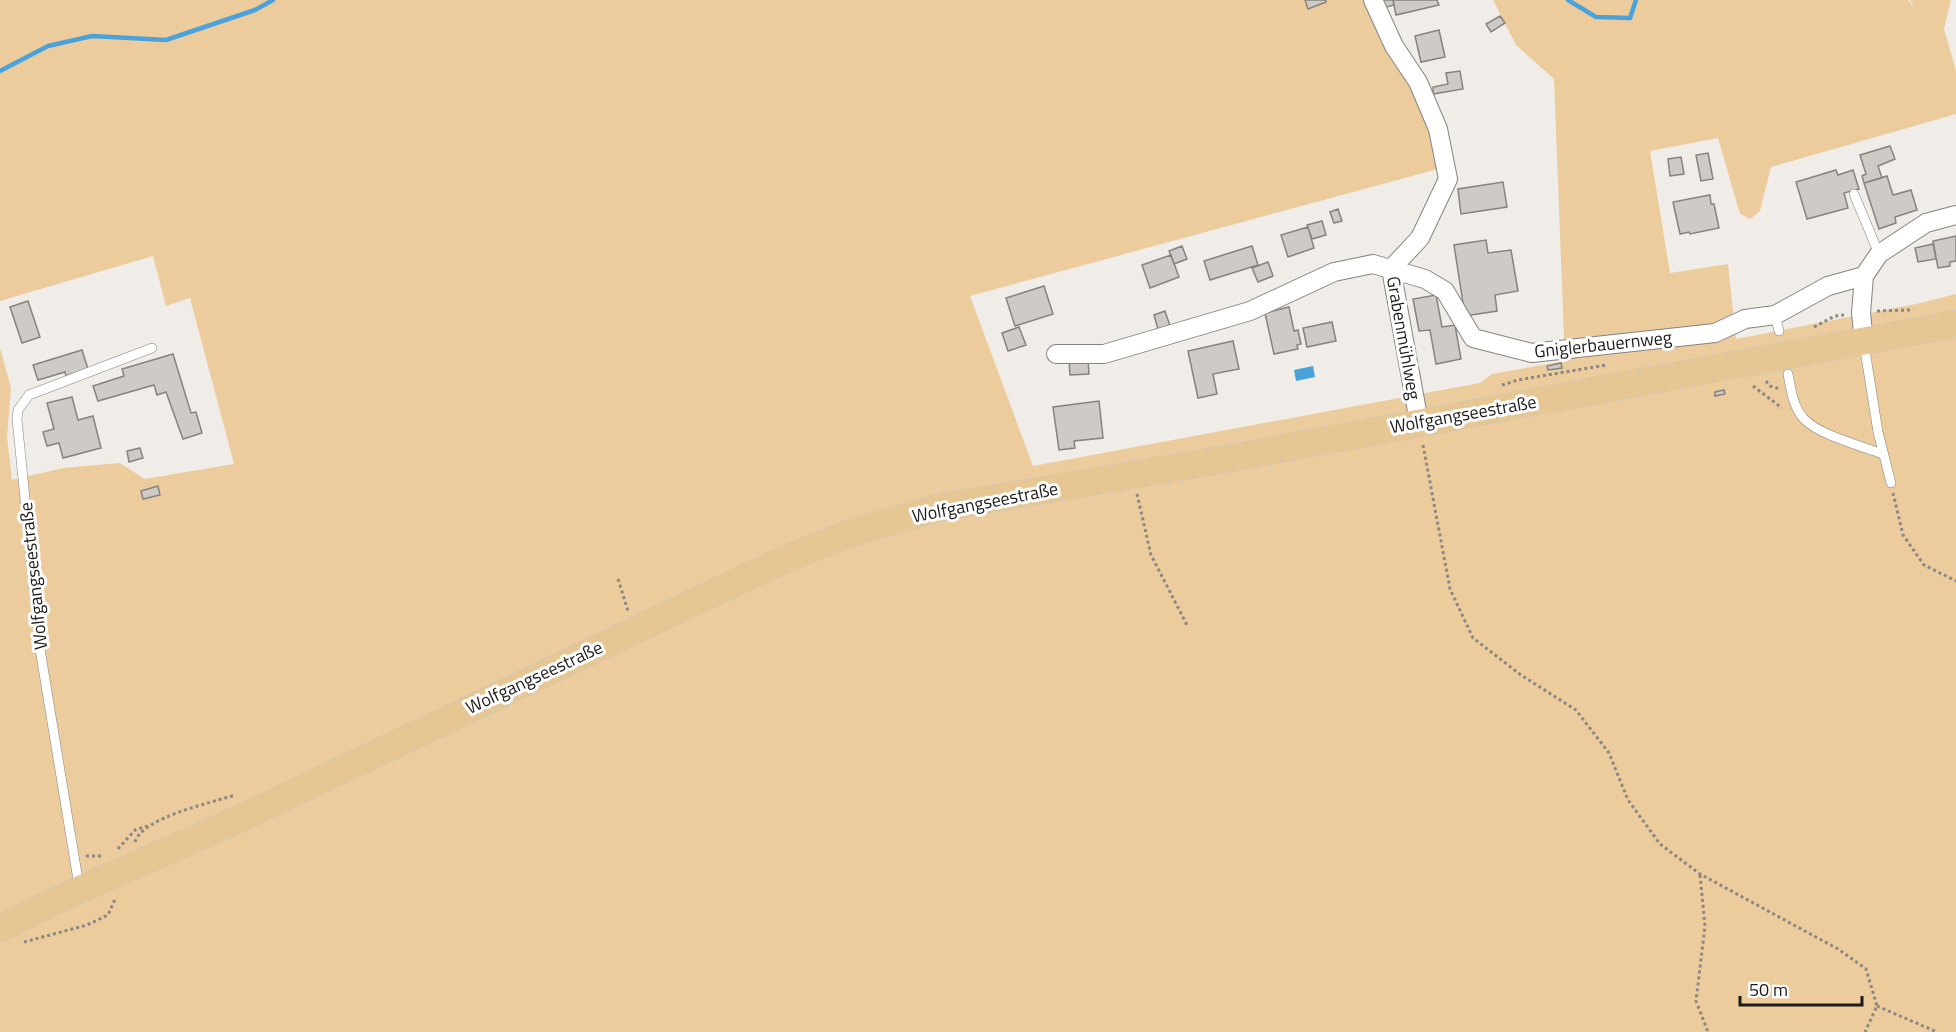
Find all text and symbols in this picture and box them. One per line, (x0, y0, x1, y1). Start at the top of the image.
street label: Grabenmühlweg (1380, 274, 1428, 402)
street label: Gniglerbauernweg (1533, 323, 1673, 365)
street label: Wolfgangseestraße (1388, 388, 1538, 440)
street label: Wolfgangseestraße (910, 475, 1060, 529)
street label: Wolfgangseestraße (12, 501, 54, 651)
street label: Wolfgangseestraße (461, 633, 607, 721)
scale bar (1740, 969, 1862, 1007)
text: 50 m (1749, 976, 1788, 1003)

